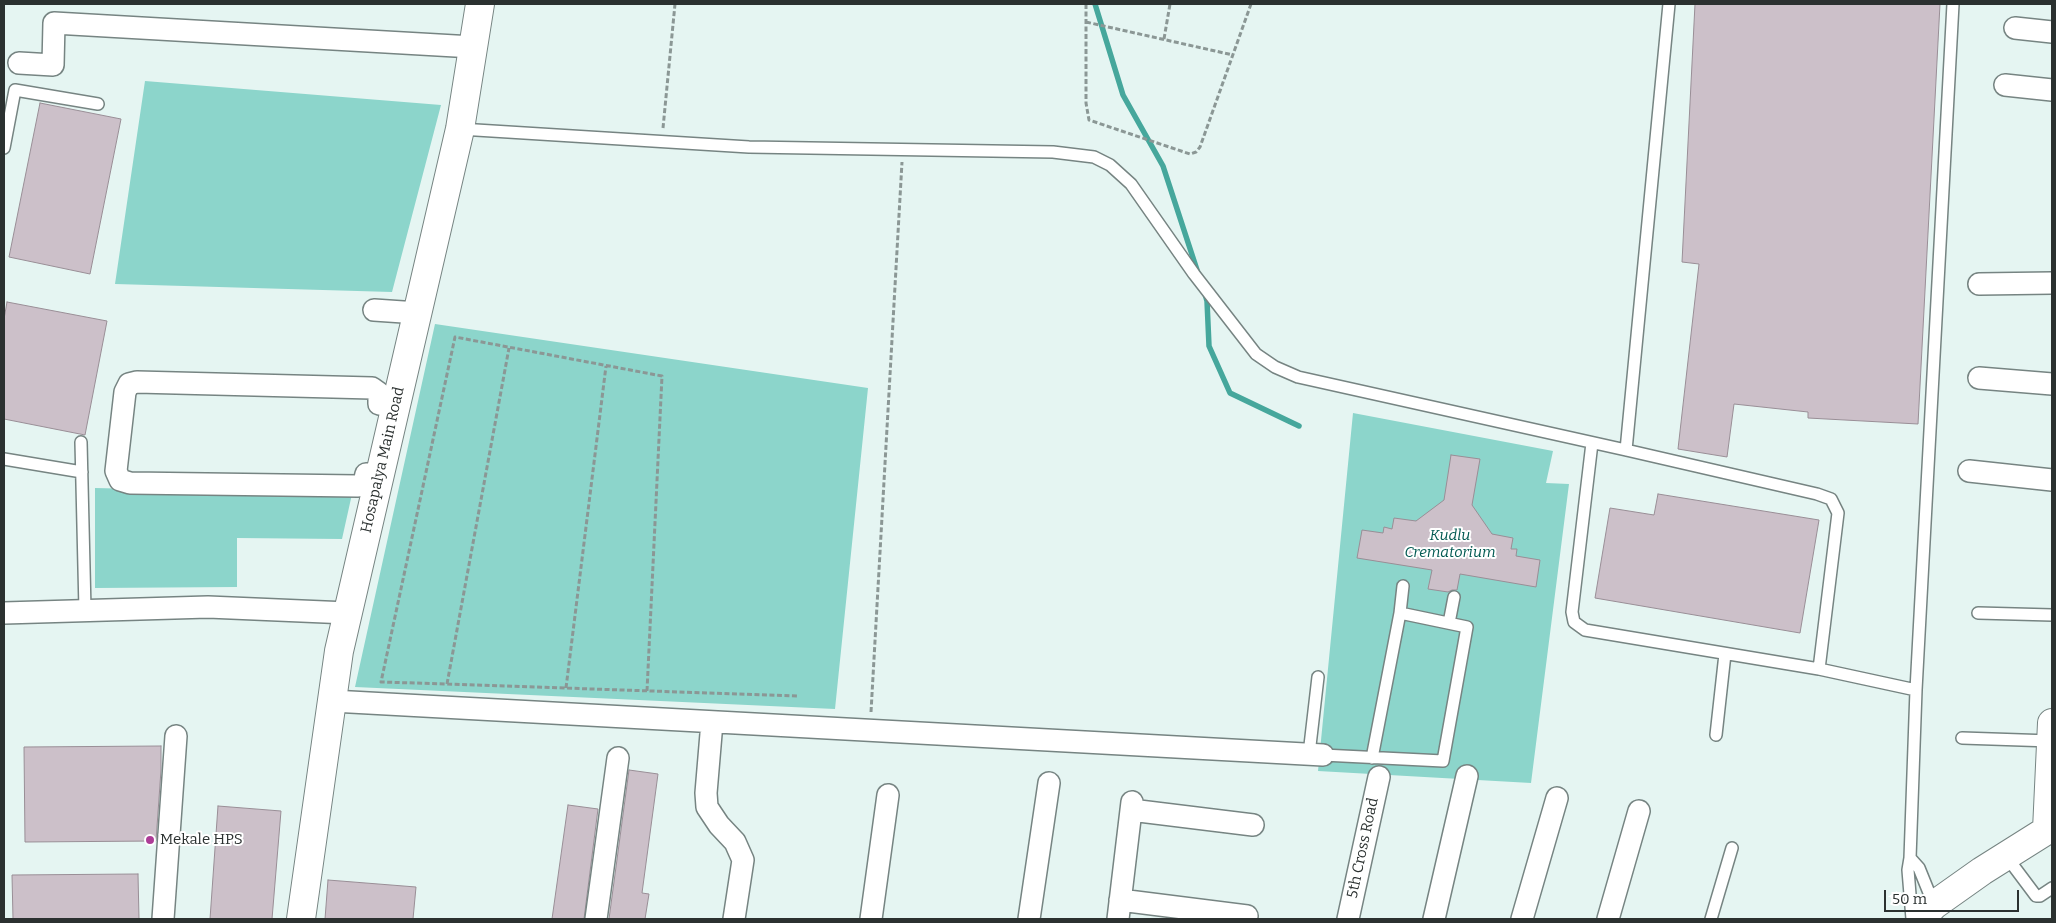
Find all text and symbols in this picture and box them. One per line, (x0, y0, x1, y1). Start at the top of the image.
street label: Hosapalya Main Road (357, 385, 409, 535)
park label: Kudlu Crematorium (1404, 527, 1496, 562)
street label: 5th Cross Road (1344, 796, 1382, 900)
place label: Mekale HPS (160, 831, 243, 849)
marker: Mekale HPS (144, 834, 156, 846)
scale bar (1886, 880, 2021, 912)
text: 50 m (1892, 890, 1927, 908)

